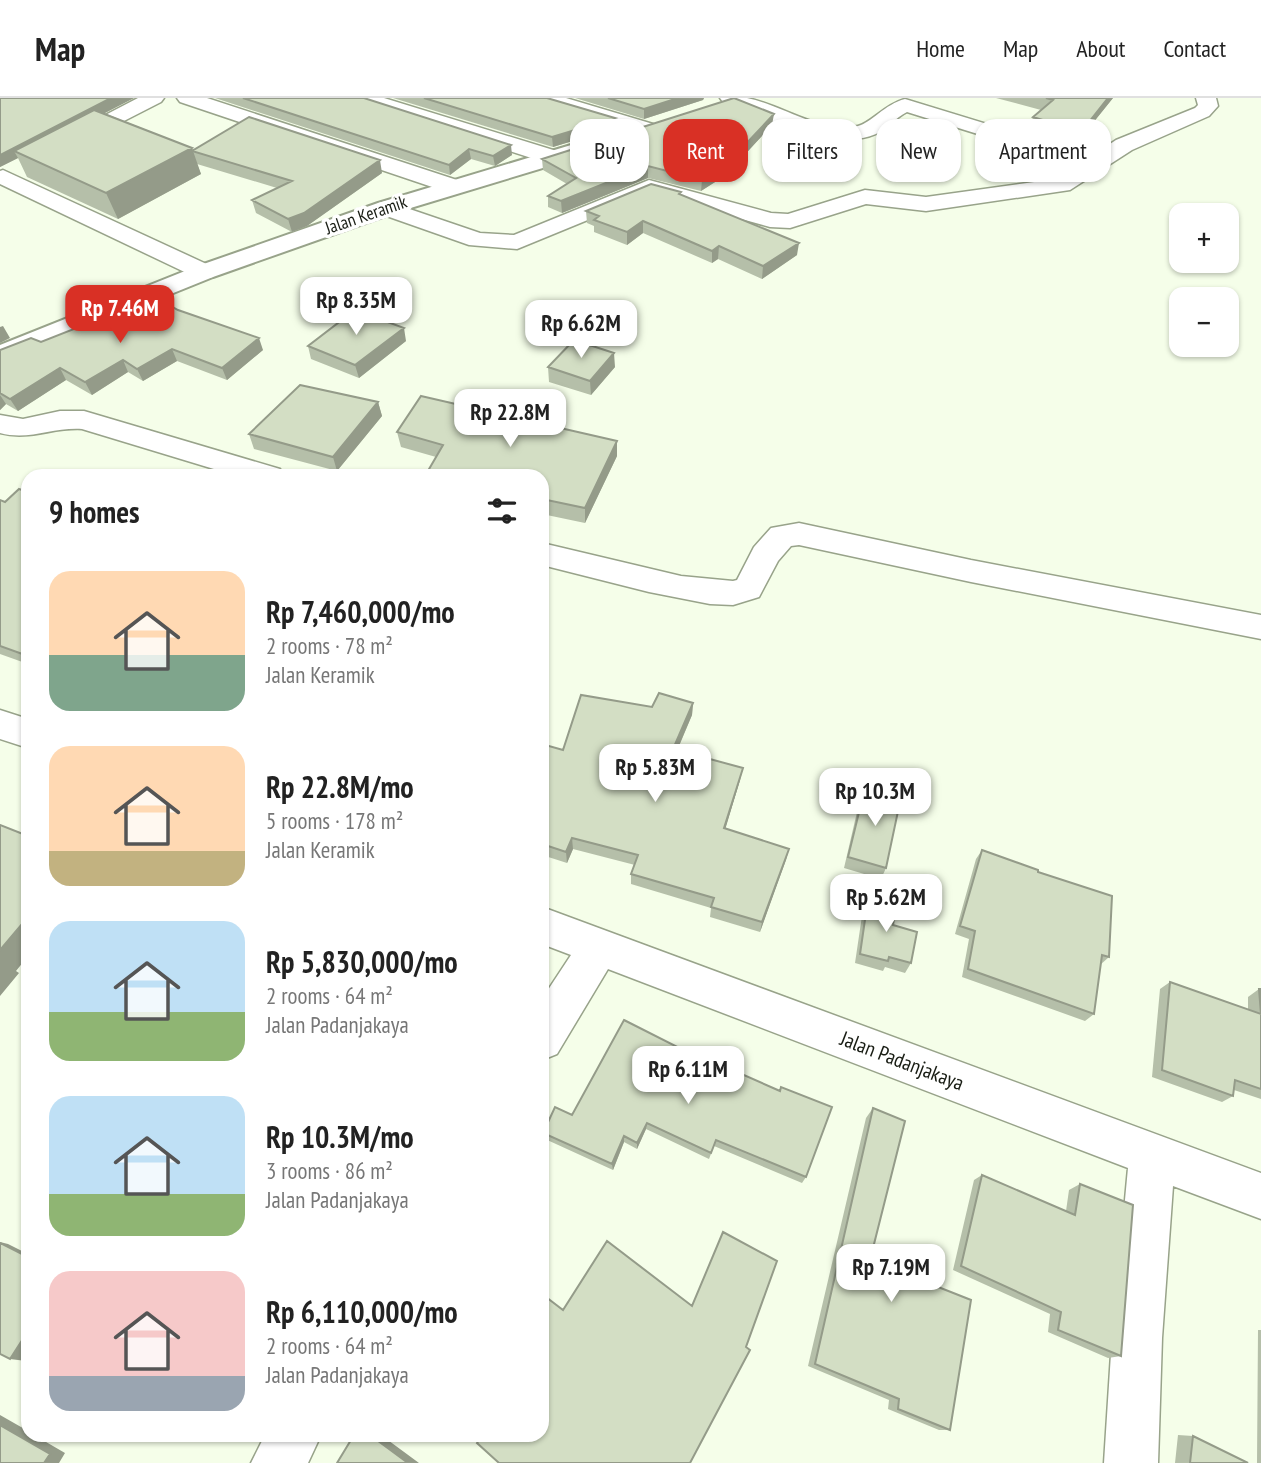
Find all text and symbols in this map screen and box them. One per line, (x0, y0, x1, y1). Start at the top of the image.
text: Map (35, 27, 85, 70)
text: Home (916, 33, 965, 64)
text: Map (1003, 33, 1038, 64)
text: About (1076, 33, 1125, 64)
text: Contact (1163, 33, 1226, 64)
chip: Buy (570, 119, 649, 182)
chip: Rent (663, 119, 748, 182)
chip: Filters (762, 119, 862, 182)
chip: New (876, 119, 961, 182)
chip: Apartment (975, 119, 1111, 182)
street label: Jalan Keramik (321, 190, 410, 240)
map controls (1169, 203, 1239, 357)
button: + (1169, 203, 1239, 273)
pin: Rp 8.35M (284, 278, 428, 337)
text: Rp 8.35M (316, 285, 396, 314)
pin: Rp 7.46M (48, 286, 192, 345)
button: − (1169, 287, 1239, 357)
text: Rp 7.46M (81, 293, 159, 322)
pin: Rp 6.62M (509, 300, 653, 360)
text: Rp 6.62M (541, 308, 621, 337)
pin: Rp 22.8M (438, 390, 582, 449)
text: Rp 22.8M (470, 397, 550, 426)
text: 9 homes (49, 492, 140, 531)
icon: filters (483, 492, 521, 530)
text: Rp 7,460,000/mo (266, 592, 455, 631)
icon: home (105, 599, 189, 683)
text: 2 rooms · 78 m² (266, 631, 393, 660)
text: Jalan Keramik (266, 660, 375, 689)
pin: Rp 5.83M (583, 744, 727, 804)
text: Rp 5.83M (615, 752, 695, 781)
text: Rp 22.8M/mo (266, 767, 414, 806)
pin: Rp 10.3M (803, 768, 947, 828)
icon: home (105, 774, 189, 858)
text: Rp 10.3M (835, 776, 915, 805)
text: 5 rooms · 178 m² (266, 806, 403, 835)
text: Jalan Keramik (266, 835, 375, 864)
pin: Rp 5.62M (814, 874, 958, 934)
text: Rp 5.62M (846, 882, 926, 911)
text: Rp 5,830,000/mo (266, 942, 458, 981)
icon: home (105, 949, 189, 1033)
text: 2 rooms · 64 m² (266, 981, 393, 1010)
text: Jalan Padanjakaya (266, 1010, 409, 1039)
street label: Jalan Padanjakaya (836, 1024, 968, 1096)
pin: Rp 6.11M (616, 1046, 760, 1106)
text: Rp 6.11M (648, 1054, 728, 1083)
text: Rp 10.3M/mo (266, 1117, 414, 1156)
icon: home (105, 1124, 189, 1208)
text: 3 rooms · 86 m² (266, 1156, 393, 1185)
text: Jalan Padanjakaya (266, 1185, 409, 1214)
pin: Rp 7.19M (819, 1244, 963, 1304)
text: Rp 7.19M (852, 1252, 930, 1281)
text: Rp 6,110,000/mo (266, 1292, 458, 1331)
icon: home (105, 1299, 189, 1383)
text: 2 rooms · 64 m² (266, 1331, 393, 1360)
text: Jalan Padanjakaya (266, 1360, 409, 1389)

